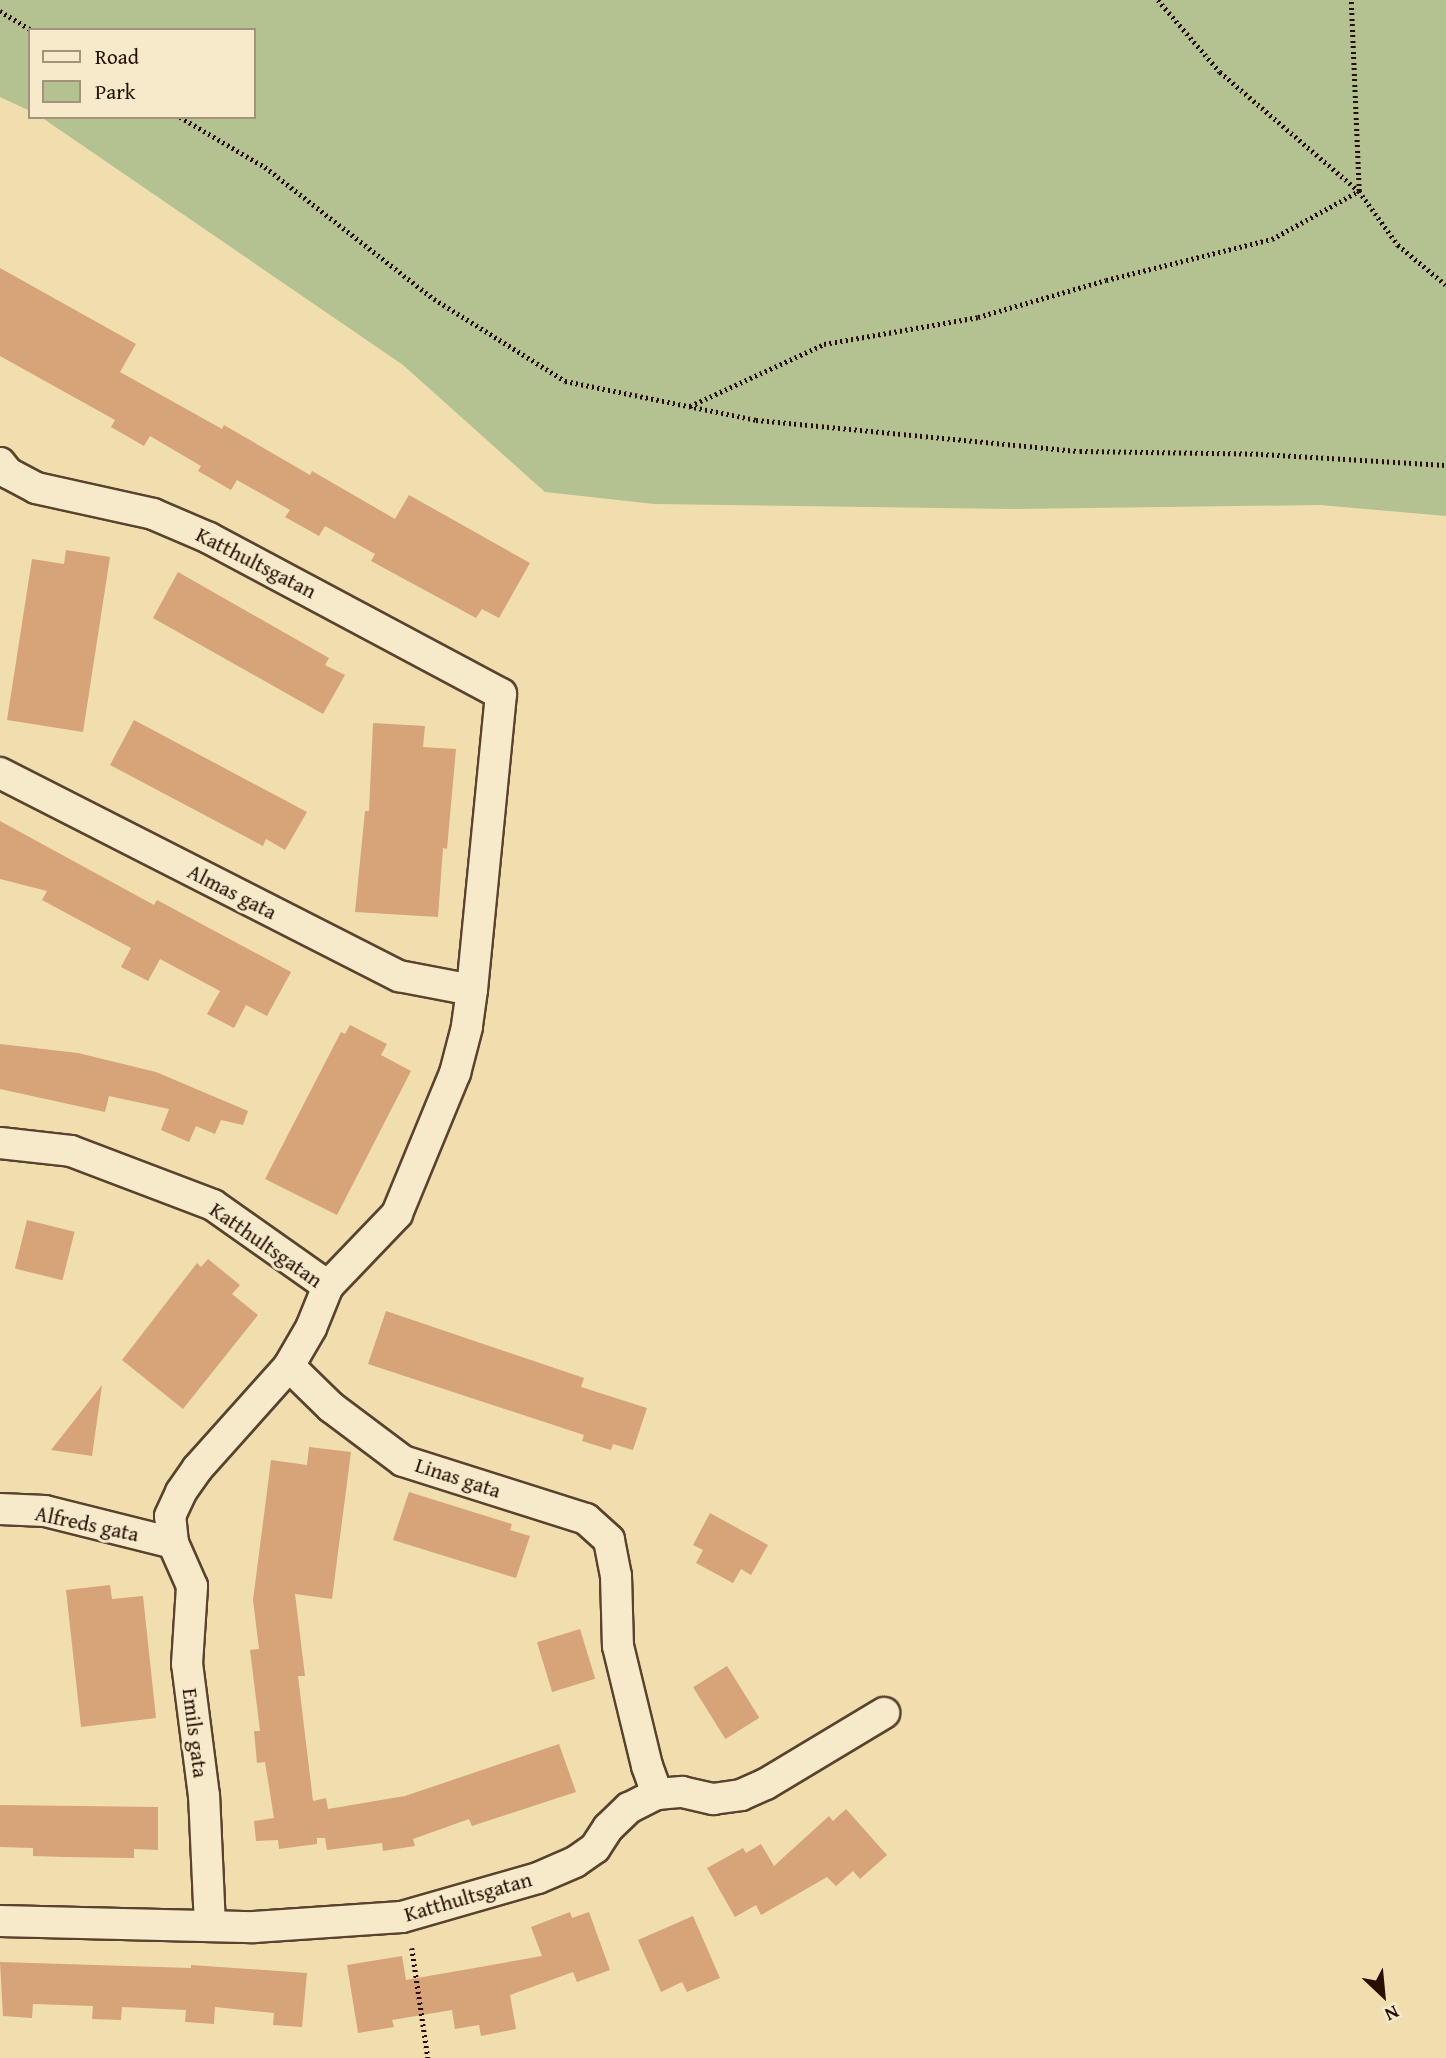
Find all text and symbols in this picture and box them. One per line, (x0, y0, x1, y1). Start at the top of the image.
legend (28, 28, 256, 119)
text: Road (95, 41, 139, 72)
text: Park (95, 76, 136, 107)
street label: Katthultsgatan (192, 522, 320, 604)
street label: Almas gata (183, 859, 281, 925)
street label: Katthultsgatan (205, 1197, 327, 1293)
street label: Linas gata (412, 1452, 504, 1504)
street label: Alfreds gata (33, 1501, 141, 1547)
street label: Emils gata (177, 1687, 213, 1779)
street label: Katthultsgatan (401, 1867, 535, 1927)
north arrow (1348, 1960, 1418, 2030)
text: N (1380, 1999, 1404, 2029)

